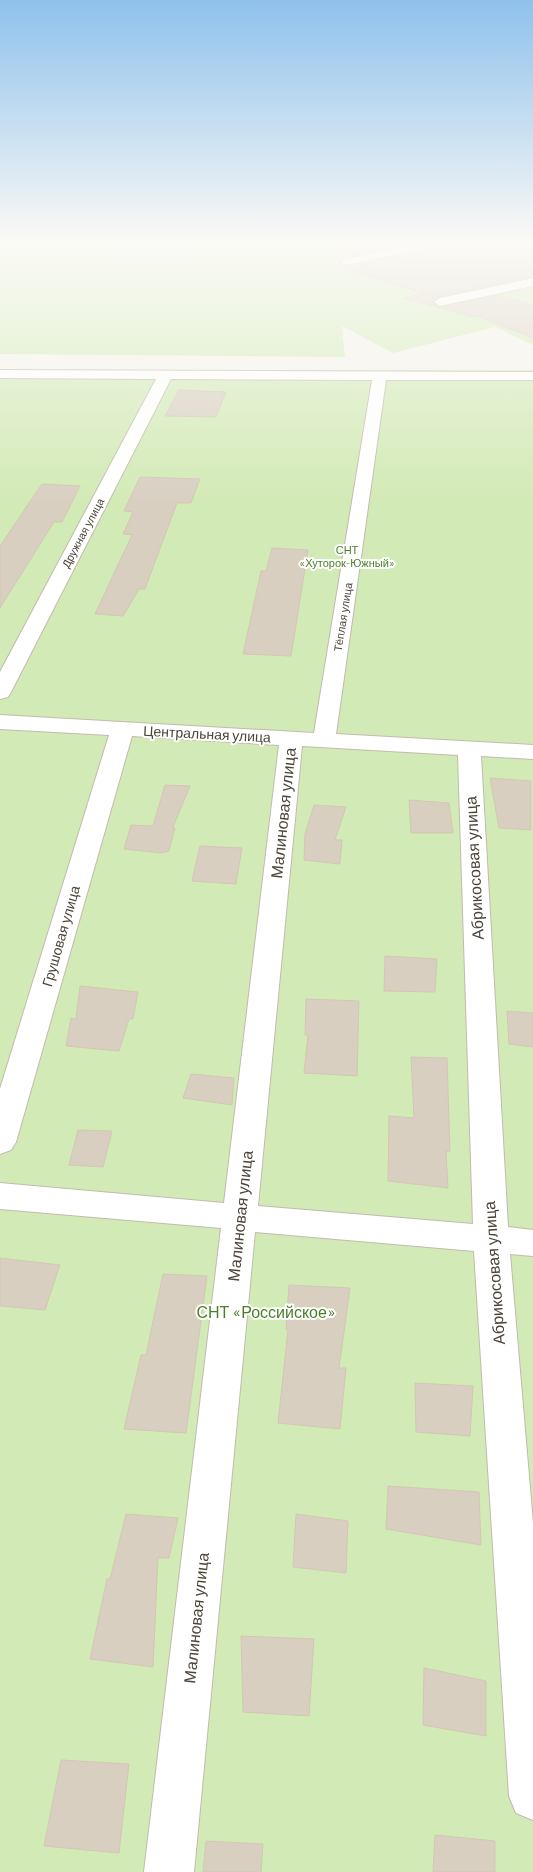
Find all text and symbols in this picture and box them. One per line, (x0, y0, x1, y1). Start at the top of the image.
street label: Дружная улица (59, 495, 107, 570)
park label: СНТ «Хуторок-Южный» (299, 543, 395, 569)
street label: Тёплая улица (331, 581, 355, 652)
street label: Центральная улица (143, 722, 271, 745)
street label: Малиновая улица (266, 746, 299, 879)
street label: Абрикосовая улица (460, 796, 487, 940)
street label: Грушовая улица (38, 883, 83, 988)
street label: Малиновая улица (223, 1149, 256, 1282)
street label: Абрикосовая улица (479, 1201, 508, 1345)
park label: СНТ «Российское» (196, 1302, 336, 1321)
street label: Малиновая улица (179, 1551, 212, 1684)

